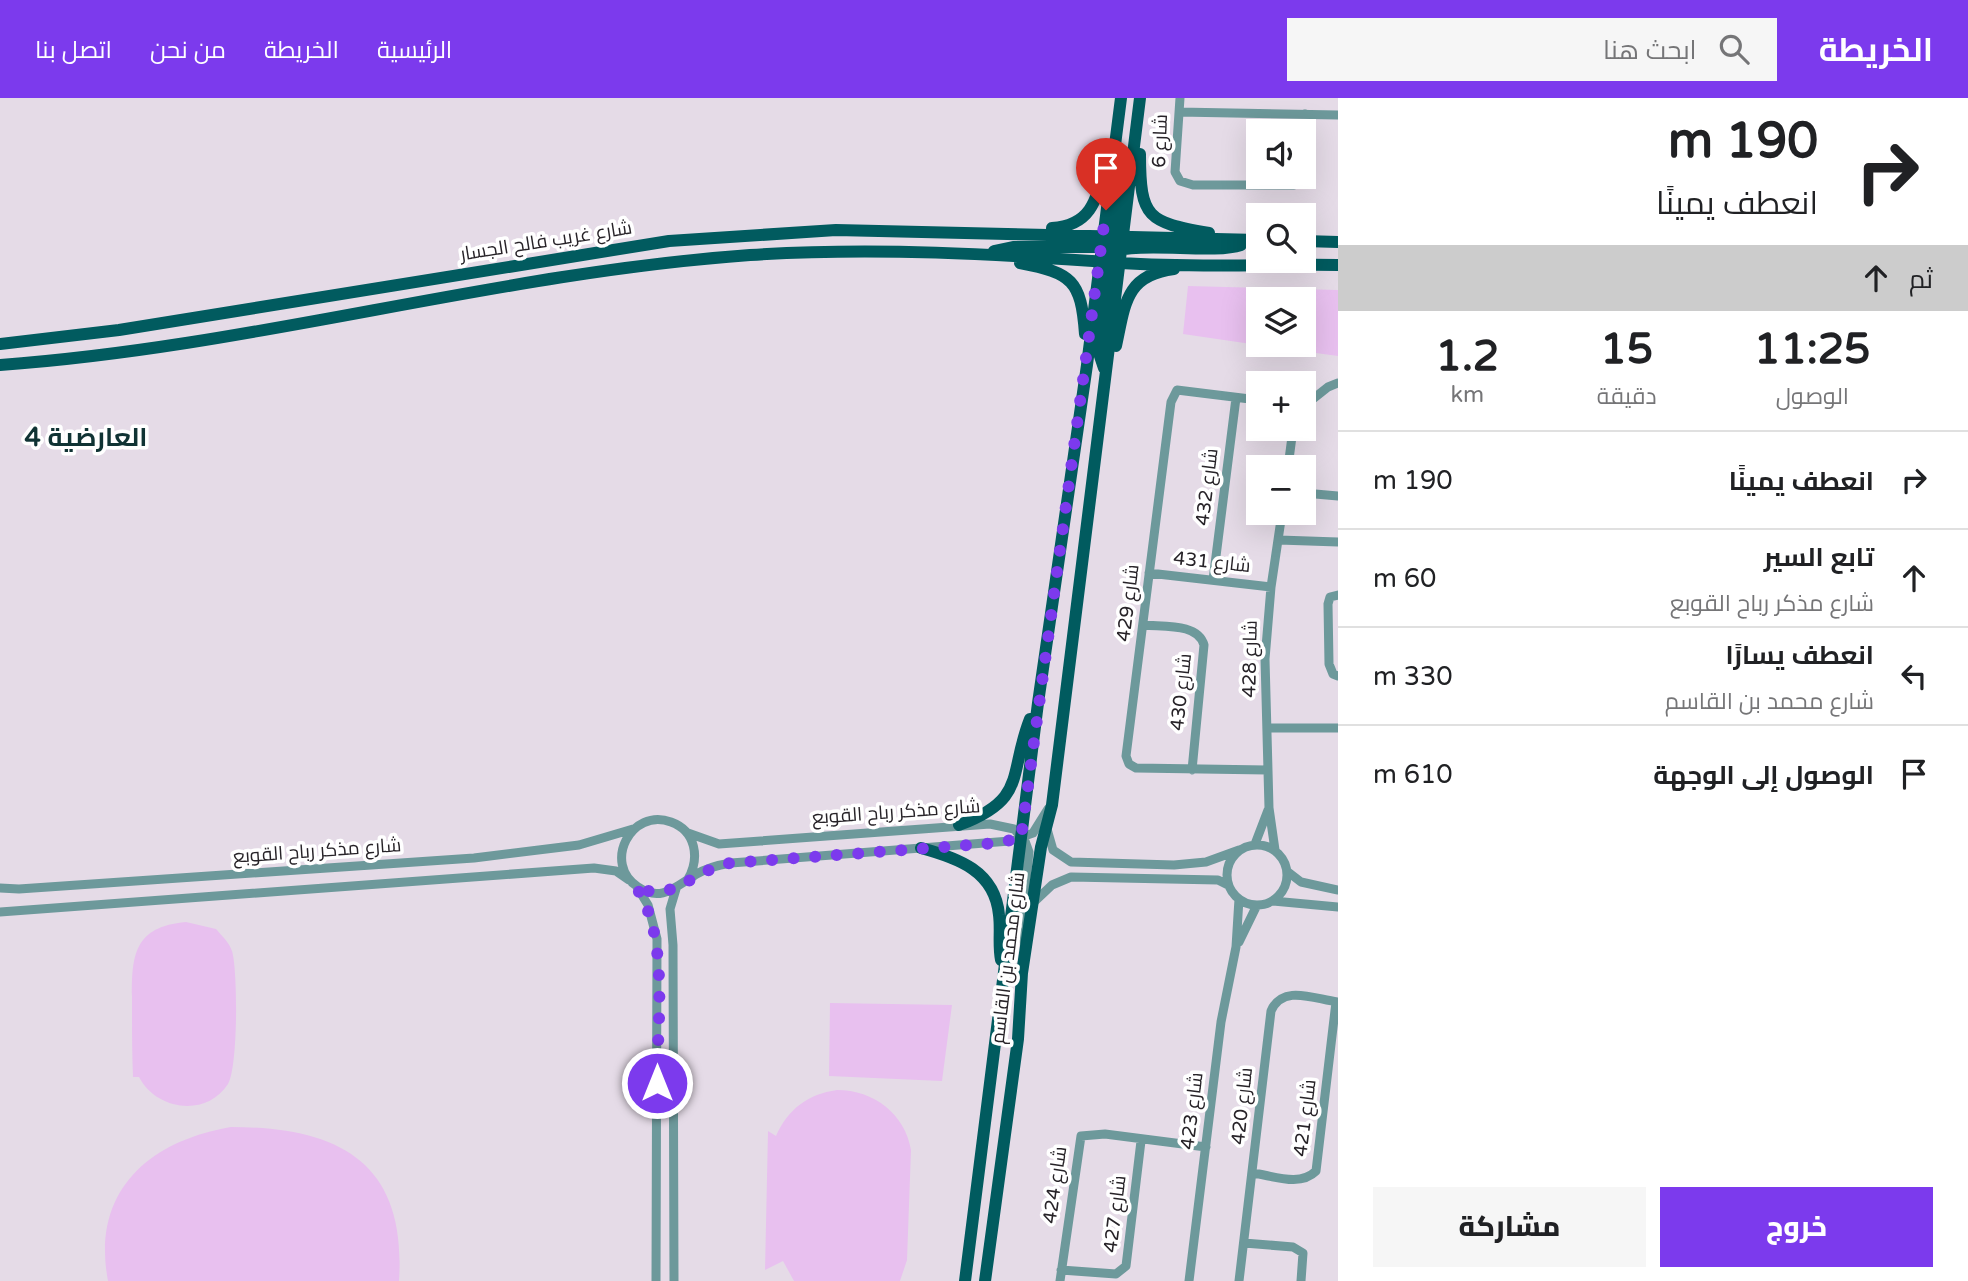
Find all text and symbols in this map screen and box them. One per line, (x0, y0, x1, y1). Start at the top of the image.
search box (1287, 18, 1777, 81)
icon: search (1715, 30, 1753, 68)
text: الخريطة (1819, 31, 1933, 70)
text: ابحث هنا (1603, 35, 1697, 66)
text: اتصل بنا (35, 36, 112, 65)
text: من نحن (150, 36, 226, 65)
text: الخريطة (264, 36, 339, 65)
text: الرئيسية (377, 36, 452, 65)
text: 190 m (1668, 112, 1818, 171)
street label: شارع 6 (1148, 114, 1174, 168)
map controls (1246, 119, 1316, 525)
button: sound (1246, 119, 1316, 189)
icon: right (1842, 126, 1933, 217)
pin (1076, 138, 1136, 210)
icon: arrive (1087, 149, 1125, 187)
text: انعطف يمينًا (1656, 185, 1818, 223)
button: search (1246, 203, 1316, 273)
street label: شارع غريب فالح الجسار (458, 217, 634, 268)
icon: ahead (1857, 259, 1895, 297)
text: ثم (1909, 264, 1933, 295)
button: layers (1246, 287, 1316, 357)
text: 15 (1600, 324, 1653, 375)
text: 11:25 (1754, 324, 1871, 375)
text: 1.2 (1436, 331, 1499, 382)
button: + (1246, 371, 1316, 441)
text: km (1451, 381, 1484, 409)
text: دقيقة (1597, 383, 1657, 411)
text: الوصول (1776, 383, 1849, 411)
district label: العارضية 4 (25, 422, 147, 453)
street label: شارع 432 (1191, 447, 1225, 527)
button: − (1246, 455, 1316, 525)
icon: right (1895, 461, 1933, 499)
text: 190 m (1373, 465, 1453, 496)
text: انعطف يمينًا (1729, 466, 1874, 497)
text: تابع السير (1764, 542, 1874, 573)
street label: شارع 431 (1172, 547, 1252, 579)
icon: ahead (1895, 559, 1933, 597)
street label: شارع 429 (1112, 563, 1146, 643)
text: 60 m (1373, 563, 1436, 594)
text: شارع مذكر رباح القوبع (1670, 590, 1874, 618)
street label: شارع 428 (1238, 620, 1264, 698)
text: انعطف يسارًا (1725, 640, 1874, 671)
street label: شارع 430 (1166, 652, 1198, 732)
icon: left (1895, 657, 1933, 695)
text: 330 m (1373, 661, 1453, 692)
text: شارع محمد بن القاسم (1665, 688, 1874, 716)
icon: arrive (1895, 755, 1933, 793)
text: 610 m (1373, 759, 1453, 790)
text: الوصول إلى الوجهة (1653, 760, 1874, 791)
street label: شارع مذكر رباح القوبع (811, 795, 981, 831)
street label: شارع مذكر رباح القوبع (232, 834, 402, 870)
street label: شارع محمد بن القاسم (987, 871, 1031, 1045)
position arrow (620, 1046, 694, 1120)
street label: شارع 420 (1227, 1066, 1259, 1146)
street label: شارع 423 (1176, 1071, 1210, 1151)
street label: شارع 421 (1289, 1078, 1323, 1158)
street label: شارع 424 (1039, 1145, 1073, 1225)
street label: شارع 427 (1099, 1174, 1133, 1254)
button: مشاركة (1373, 1187, 1646, 1267)
button: خروج (1660, 1187, 1933, 1267)

